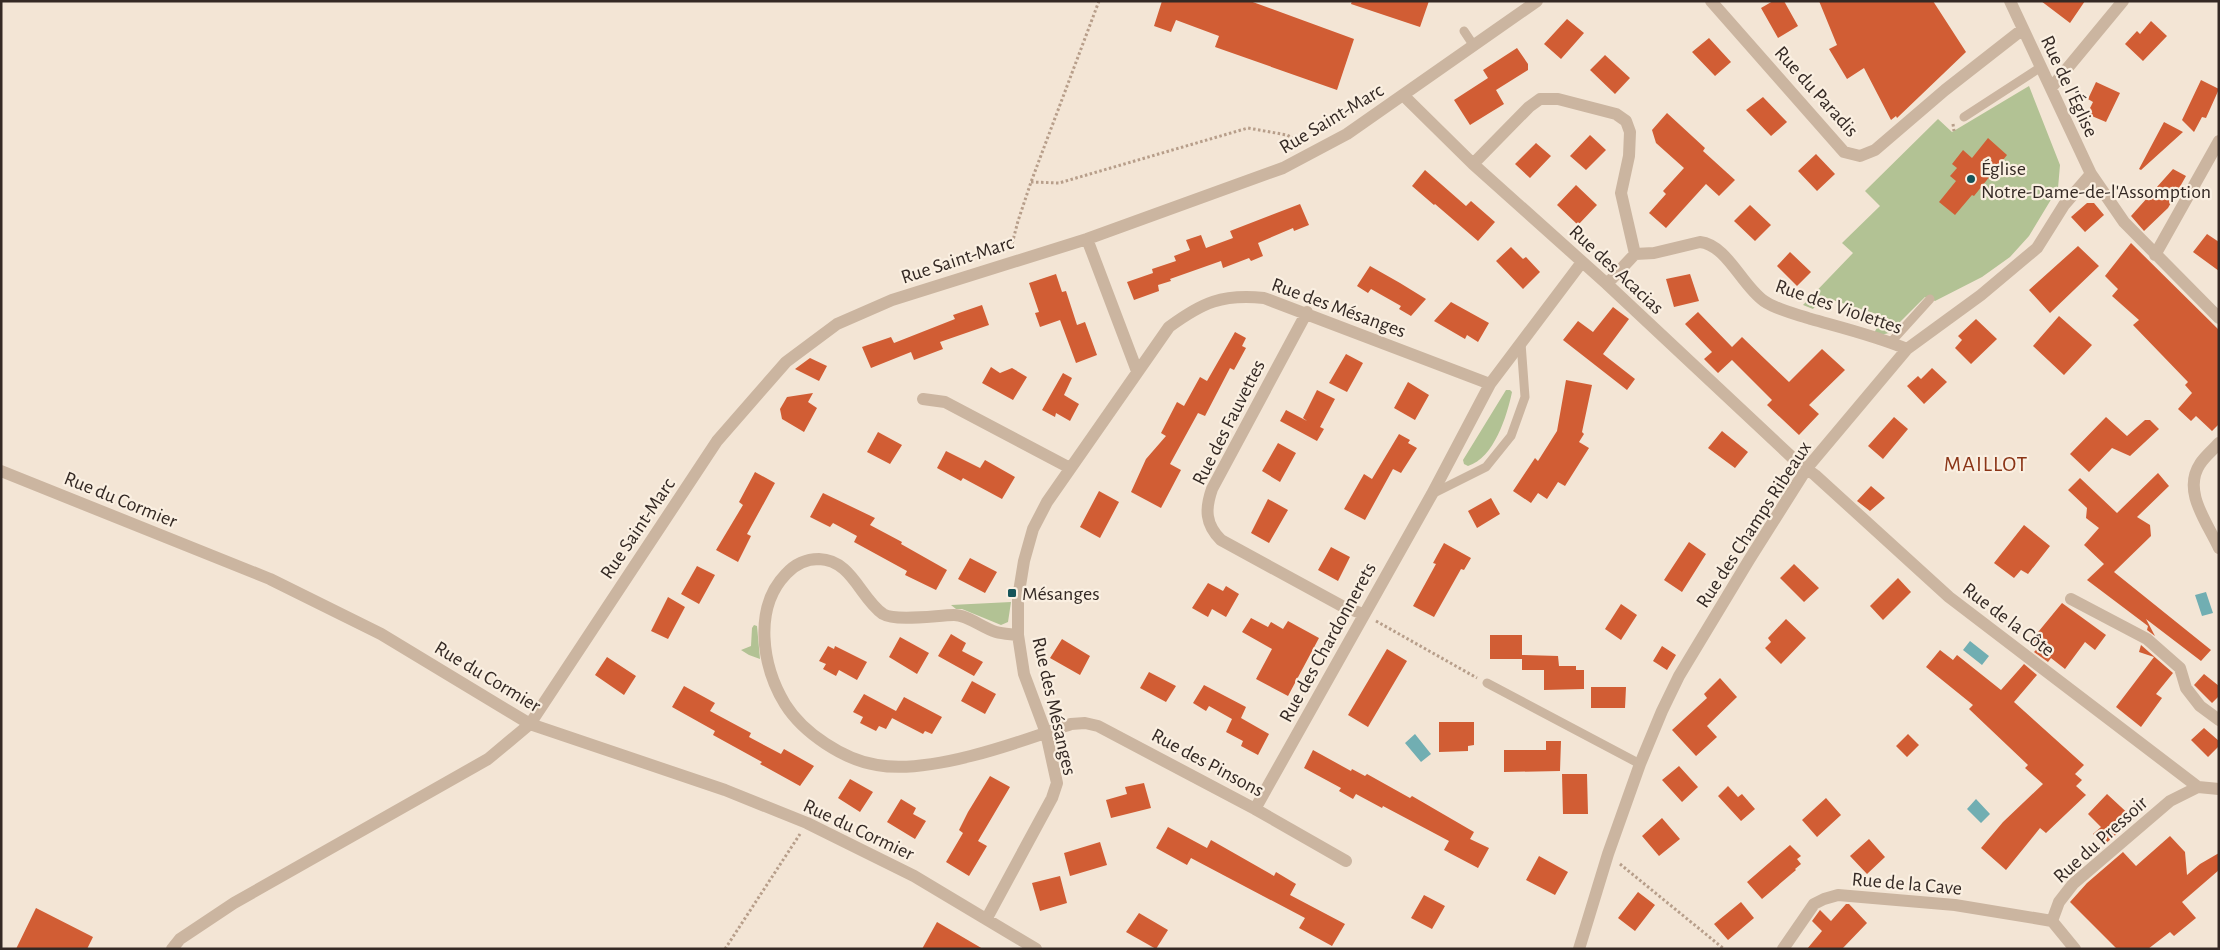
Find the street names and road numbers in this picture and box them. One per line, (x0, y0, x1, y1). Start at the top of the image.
street label: Rue de l'Église (2037, 32, 2102, 140)
street label: Rue du Paradis (1771, 43, 1862, 141)
street label: Rue Saint-Marc (1276, 80, 1387, 158)
street label: Rue des Acacias (1565, 221, 1667, 318)
street label: Rue Saint-Marc (898, 232, 1016, 288)
street label: Rue des Mésanges (1269, 274, 1409, 342)
street label: Rue des Violettes (1773, 276, 1905, 338)
street label: Rue des Fauvettes (1189, 357, 1269, 488)
street label: Rue des Champs Ribeaux (1693, 438, 1815, 611)
street label: Rue du Cormier (61, 468, 180, 532)
street label: Rue Saint-Marc (597, 474, 679, 583)
street label: Rue des Chardonnerets (1276, 559, 1380, 726)
street label: Rue de la Côte (1959, 579, 2058, 661)
street label: Rue des Mésanges (1028, 635, 1080, 777)
street label: Rue du Cormier (431, 637, 544, 717)
street label: Rue des Pinsons (1148, 725, 1267, 801)
street label: Rue du Pressoir (2050, 792, 2152, 887)
street label: Rue du Cormier (800, 796, 918, 865)
street label: Rue de la Cave (1851, 869, 1963, 899)

